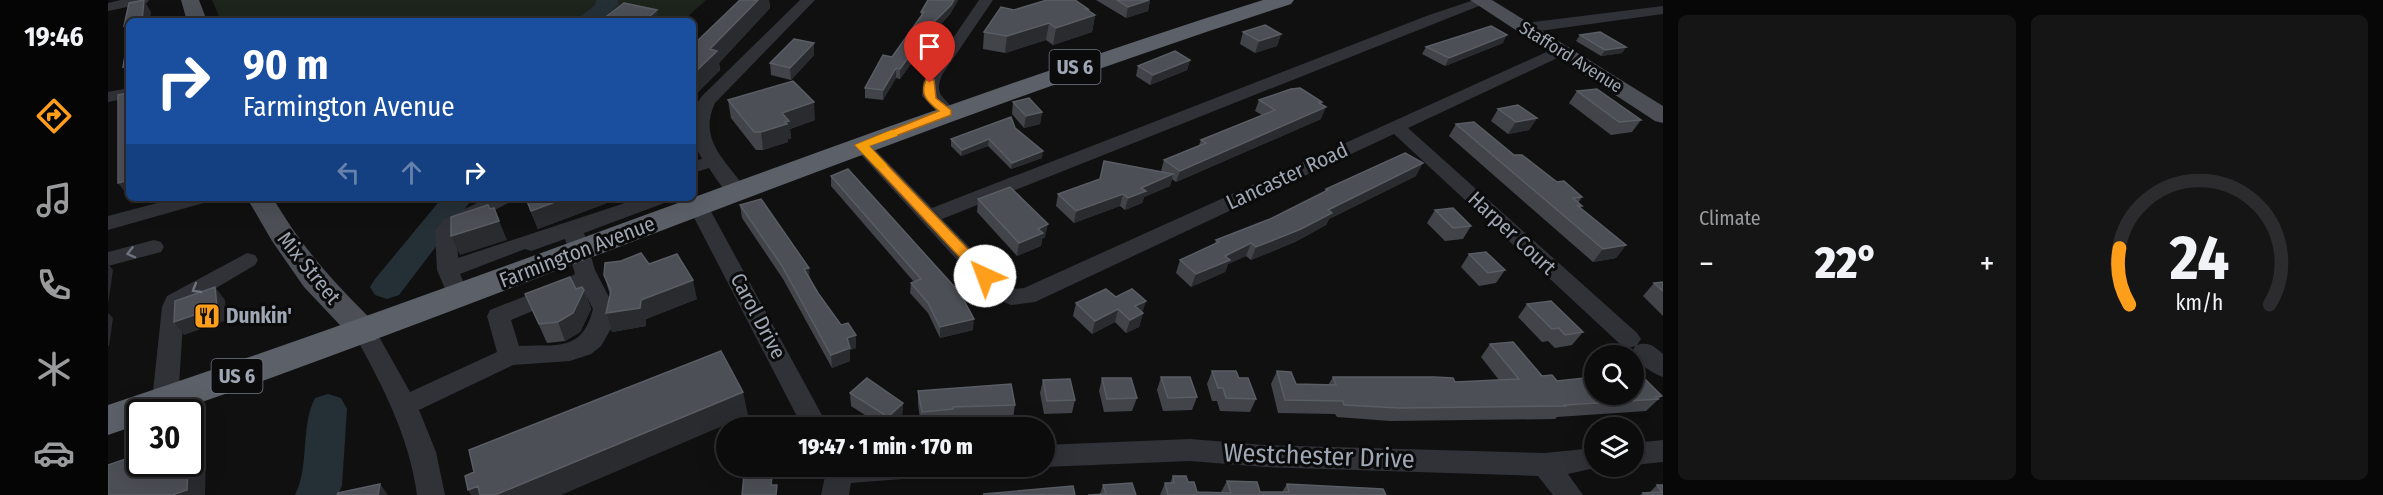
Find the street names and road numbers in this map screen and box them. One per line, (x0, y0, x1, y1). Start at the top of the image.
street label: Stafford Avenue (1515, 17, 1627, 98)
road number: US 6 (1050, 50, 1100, 84)
street label: Lancaster Road (1222, 137, 1352, 215)
street label: Harper Court (1463, 186, 1561, 280)
street label: Farmington Avenue (495, 210, 659, 294)
street label: Mix Street (272, 226, 346, 310)
street label: Carol Drive (725, 269, 791, 363)
road number: US 6 (212, 359, 262, 393)
street label: Westchester Drive (1223, 437, 1415, 475)

